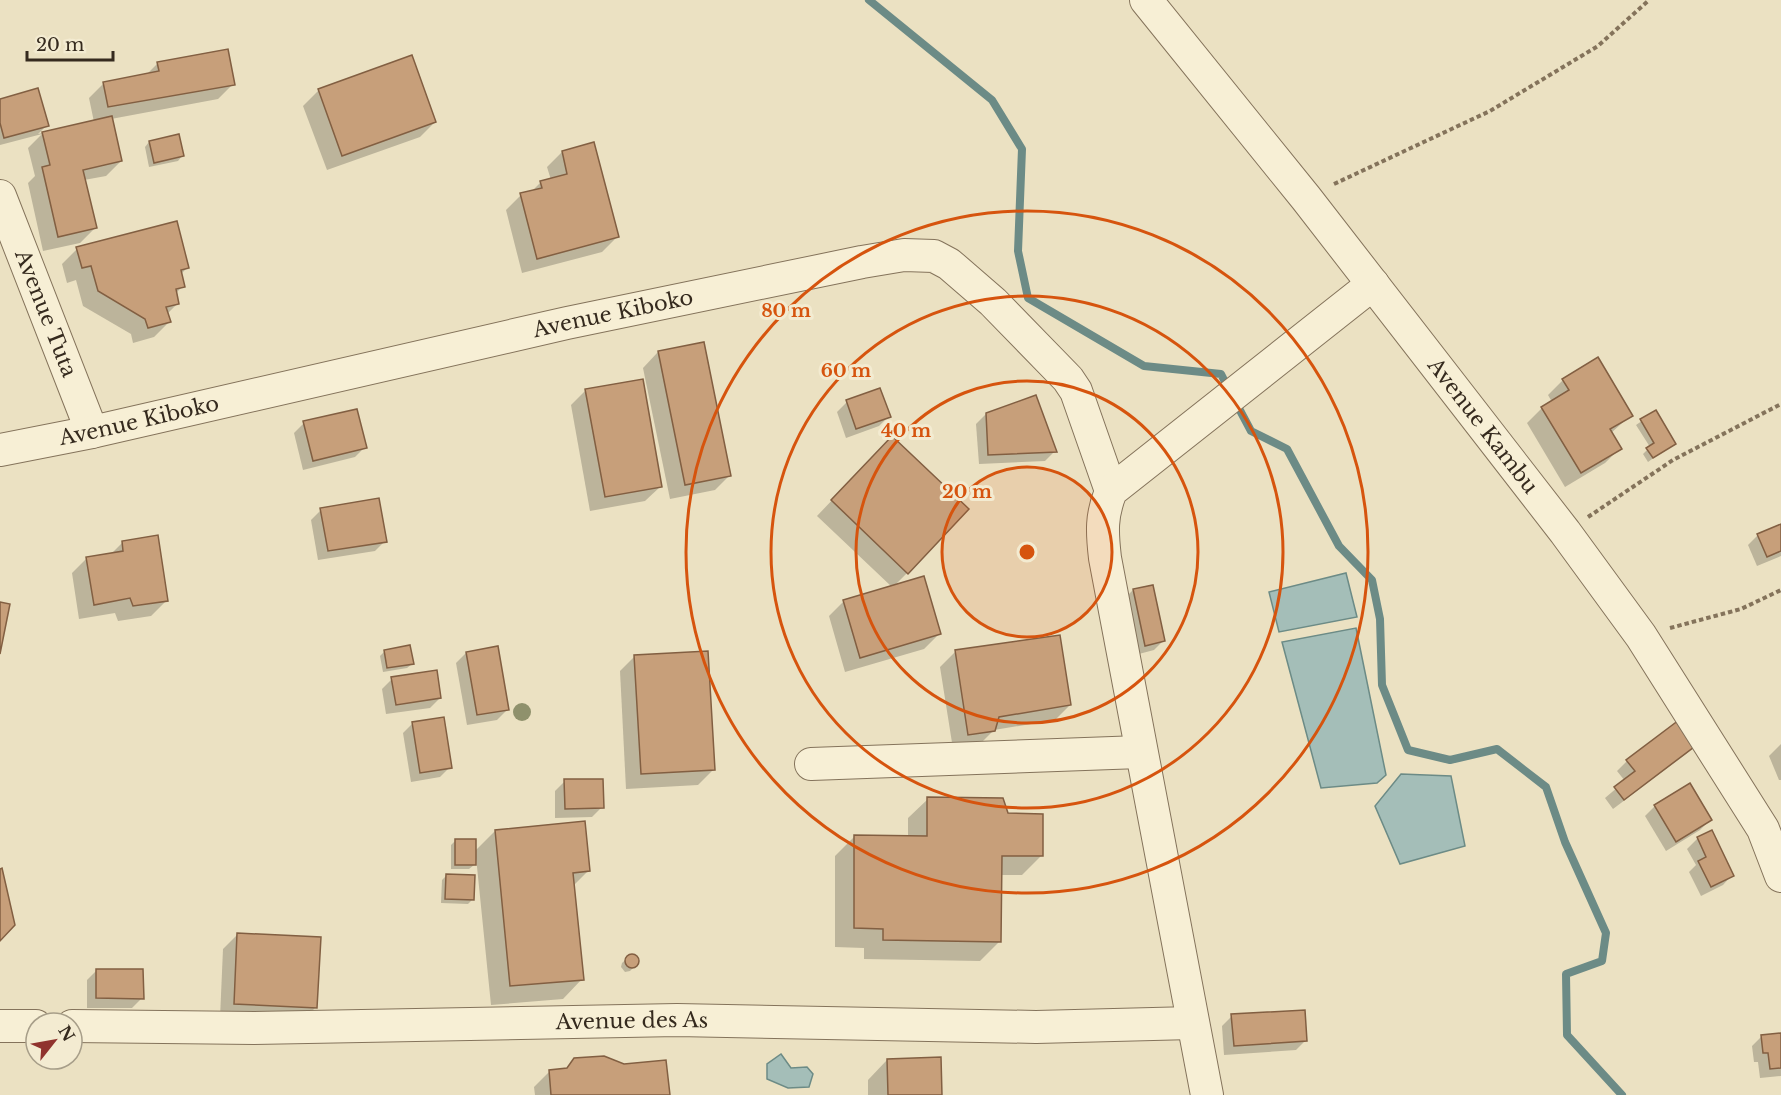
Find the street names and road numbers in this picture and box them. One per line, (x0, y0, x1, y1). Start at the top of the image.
street label: Avenue Tuta (9, 245, 82, 381)
street label: Avenue Kiboko (529, 284, 695, 344)
street label: Avenue Kambu (1421, 352, 1543, 499)
street label: Avenue Kiboko (56, 390, 221, 451)
street label: Avenue des As (554, 1007, 709, 1035)

